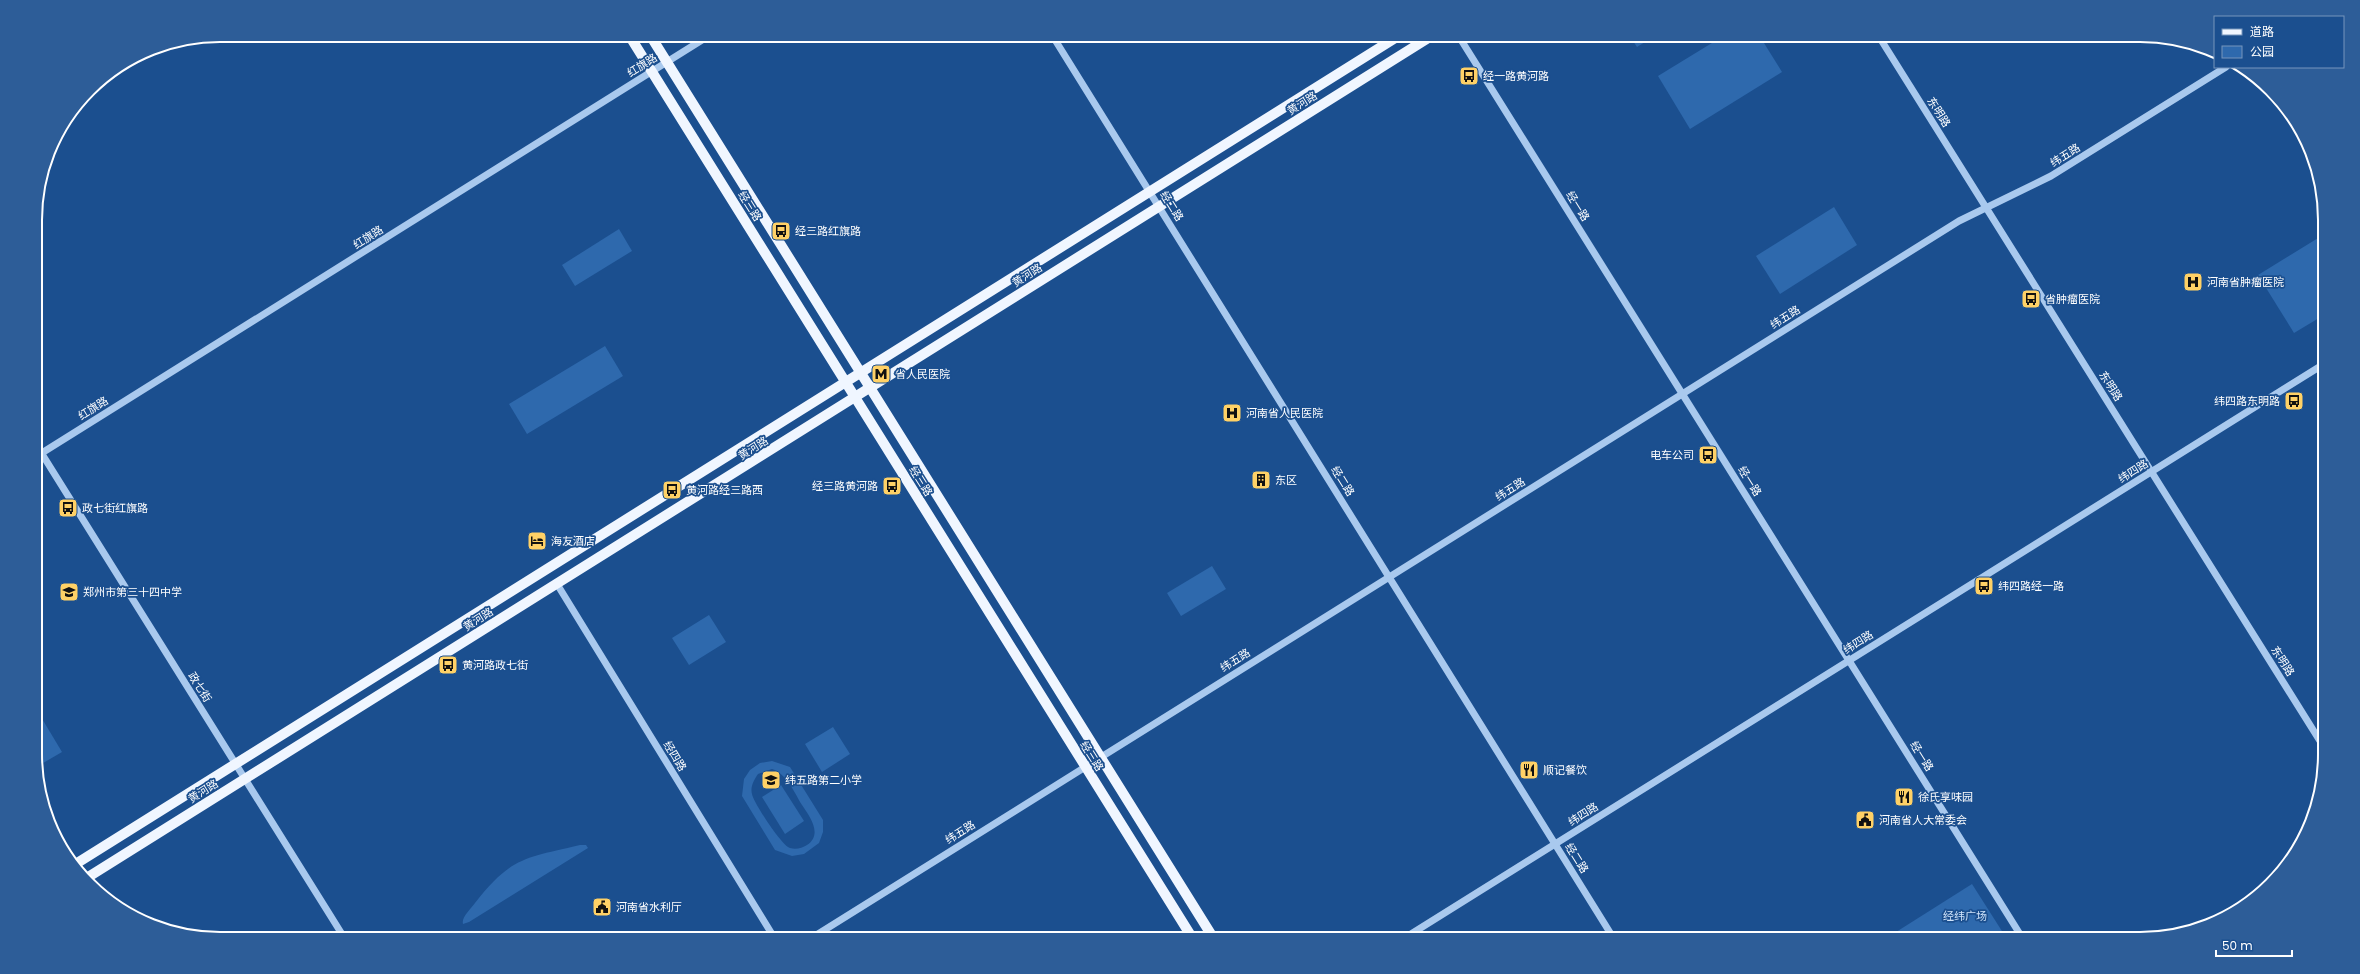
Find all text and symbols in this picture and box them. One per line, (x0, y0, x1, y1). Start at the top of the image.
legend (2214, 16, 2344, 68)
text: 道路 (2250, 23, 2274, 40)
text: 公园 (2250, 43, 2274, 60)
street label: 红旗路 (624, 49, 660, 81)
bus stop icon: 经一路黄河路 (1458, 65, 1480, 87)
place label: 经一路黄河路 (1483, 68, 1549, 84)
street label: 黄河路 (1284, 87, 1320, 119)
street label: 东明路 (1923, 94, 1955, 130)
street label: 纬五路 (2047, 139, 2083, 171)
street label: 经三路 (734, 188, 766, 224)
street label: 经二路 (1156, 188, 1188, 224)
street label: 经一路 (1562, 188, 1594, 224)
bus stop icon: 经三路红旗路 (770, 220, 792, 242)
street label: 红旗路 (350, 221, 386, 253)
place label: 经三路红旗路 (795, 223, 861, 239)
street label: 黄河路 (1009, 259, 1045, 291)
hospital icon: 河南省肿瘤医院 (2182, 271, 2204, 293)
place label: 河南省肿瘤医院 (2207, 274, 2284, 290)
bus stop icon: 省肿瘤医院 (2020, 288, 2042, 310)
place label: 省肿瘤医院 (2045, 291, 2100, 307)
street label: 纬五路 (1767, 301, 1803, 333)
metro station icon: 省人民医院 (870, 363, 892, 385)
place label: 省人民医院 (895, 366, 950, 382)
street label: 东明路 (2095, 368, 2127, 404)
bus stop icon: 纬四路东明路 (2283, 390, 2305, 412)
street label: 红旗路 (75, 392, 111, 424)
place label: 纬四路东明路 (2214, 393, 2280, 409)
hospital icon: 河南省人民医院 (1221, 402, 1243, 424)
place label: 河南省人民医院 (1246, 405, 1323, 421)
street label: 黄河路 (735, 432, 771, 464)
bus stop icon: 电车公司 (1697, 444, 1719, 466)
place label: 电车公司 (1650, 447, 1694, 463)
street label: 纬四路 (2115, 455, 2151, 487)
street label: 经三路 (905, 463, 937, 499)
street label: 经二路 (1327, 463, 1359, 499)
street label: 经一路 (1734, 463, 1766, 499)
building icon: 东区 (1250, 469, 1272, 491)
place label: 东区 (1275, 472, 1297, 488)
street label: 纬五路 (1492, 473, 1528, 505)
bus stop icon: 经三路黄河路 (881, 475, 903, 497)
place label: 经三路黄河路 (812, 478, 878, 494)
bus stop icon: 黄河路经三路西 (661, 479, 683, 501)
place label: 黄河路经三路西 (686, 482, 763, 498)
bus stop icon: 政七街红旗路 (57, 497, 79, 519)
place label: 政七街红旗路 (82, 500, 148, 516)
hotel icon: 海友酒店 (526, 530, 548, 552)
place label: 海友酒店 (551, 533, 595, 549)
bus stop icon: 纬四路经一路 (1973, 575, 1995, 597)
place label: 纬四路经一路 (1998, 578, 2064, 594)
school or university icon: 郑州市第三十四中学 (58, 581, 80, 603)
place label: 郑州市第三十四中学 (83, 584, 182, 600)
street label: 黄河路 (460, 603, 496, 635)
street label: 纬四路 (1840, 626, 1876, 658)
street label: 东明路 (2267, 643, 2299, 679)
street label: 纬五路 (1217, 644, 1253, 676)
bus stop icon: 黄河路政七街 (437, 654, 459, 676)
place label: 黄河路政七街 (462, 657, 528, 673)
street label: 政七街 (184, 669, 216, 705)
street label: 经四路 (660, 738, 690, 774)
street label: 经三路 (1076, 738, 1108, 774)
street label: 经一路 (1906, 738, 1938, 774)
restaurant icon: 顺记餐饮 (1518, 759, 1540, 781)
place label: 顺记餐饮 (1543, 762, 1587, 778)
school or university icon: 纬五路第二小学 (760, 769, 782, 791)
place label: 纬五路第二小学 (785, 772, 862, 788)
street label: 黄河路 (185, 775, 221, 807)
restaurant icon: 徐氏享味园 (1893, 786, 1915, 808)
place label: 徐氏享味园 (1918, 789, 1973, 805)
street label: 纬四路 (1565, 798, 1601, 830)
public building icon: 河南省人大常委会 (1854, 809, 1876, 831)
place label: 河南省人大常委会 (1879, 812, 1967, 828)
street label: 纬五路 (942, 816, 978, 848)
street label: 经二路 (1561, 840, 1593, 876)
public building icon: 河南省水利厅 (591, 896, 613, 918)
place label: 河南省水利厅 (616, 899, 682, 915)
park label: 经纬广场 (1943, 908, 1987, 924)
scale bar (2216, 932, 2292, 958)
text: 50 m (2222, 937, 2253, 954)

